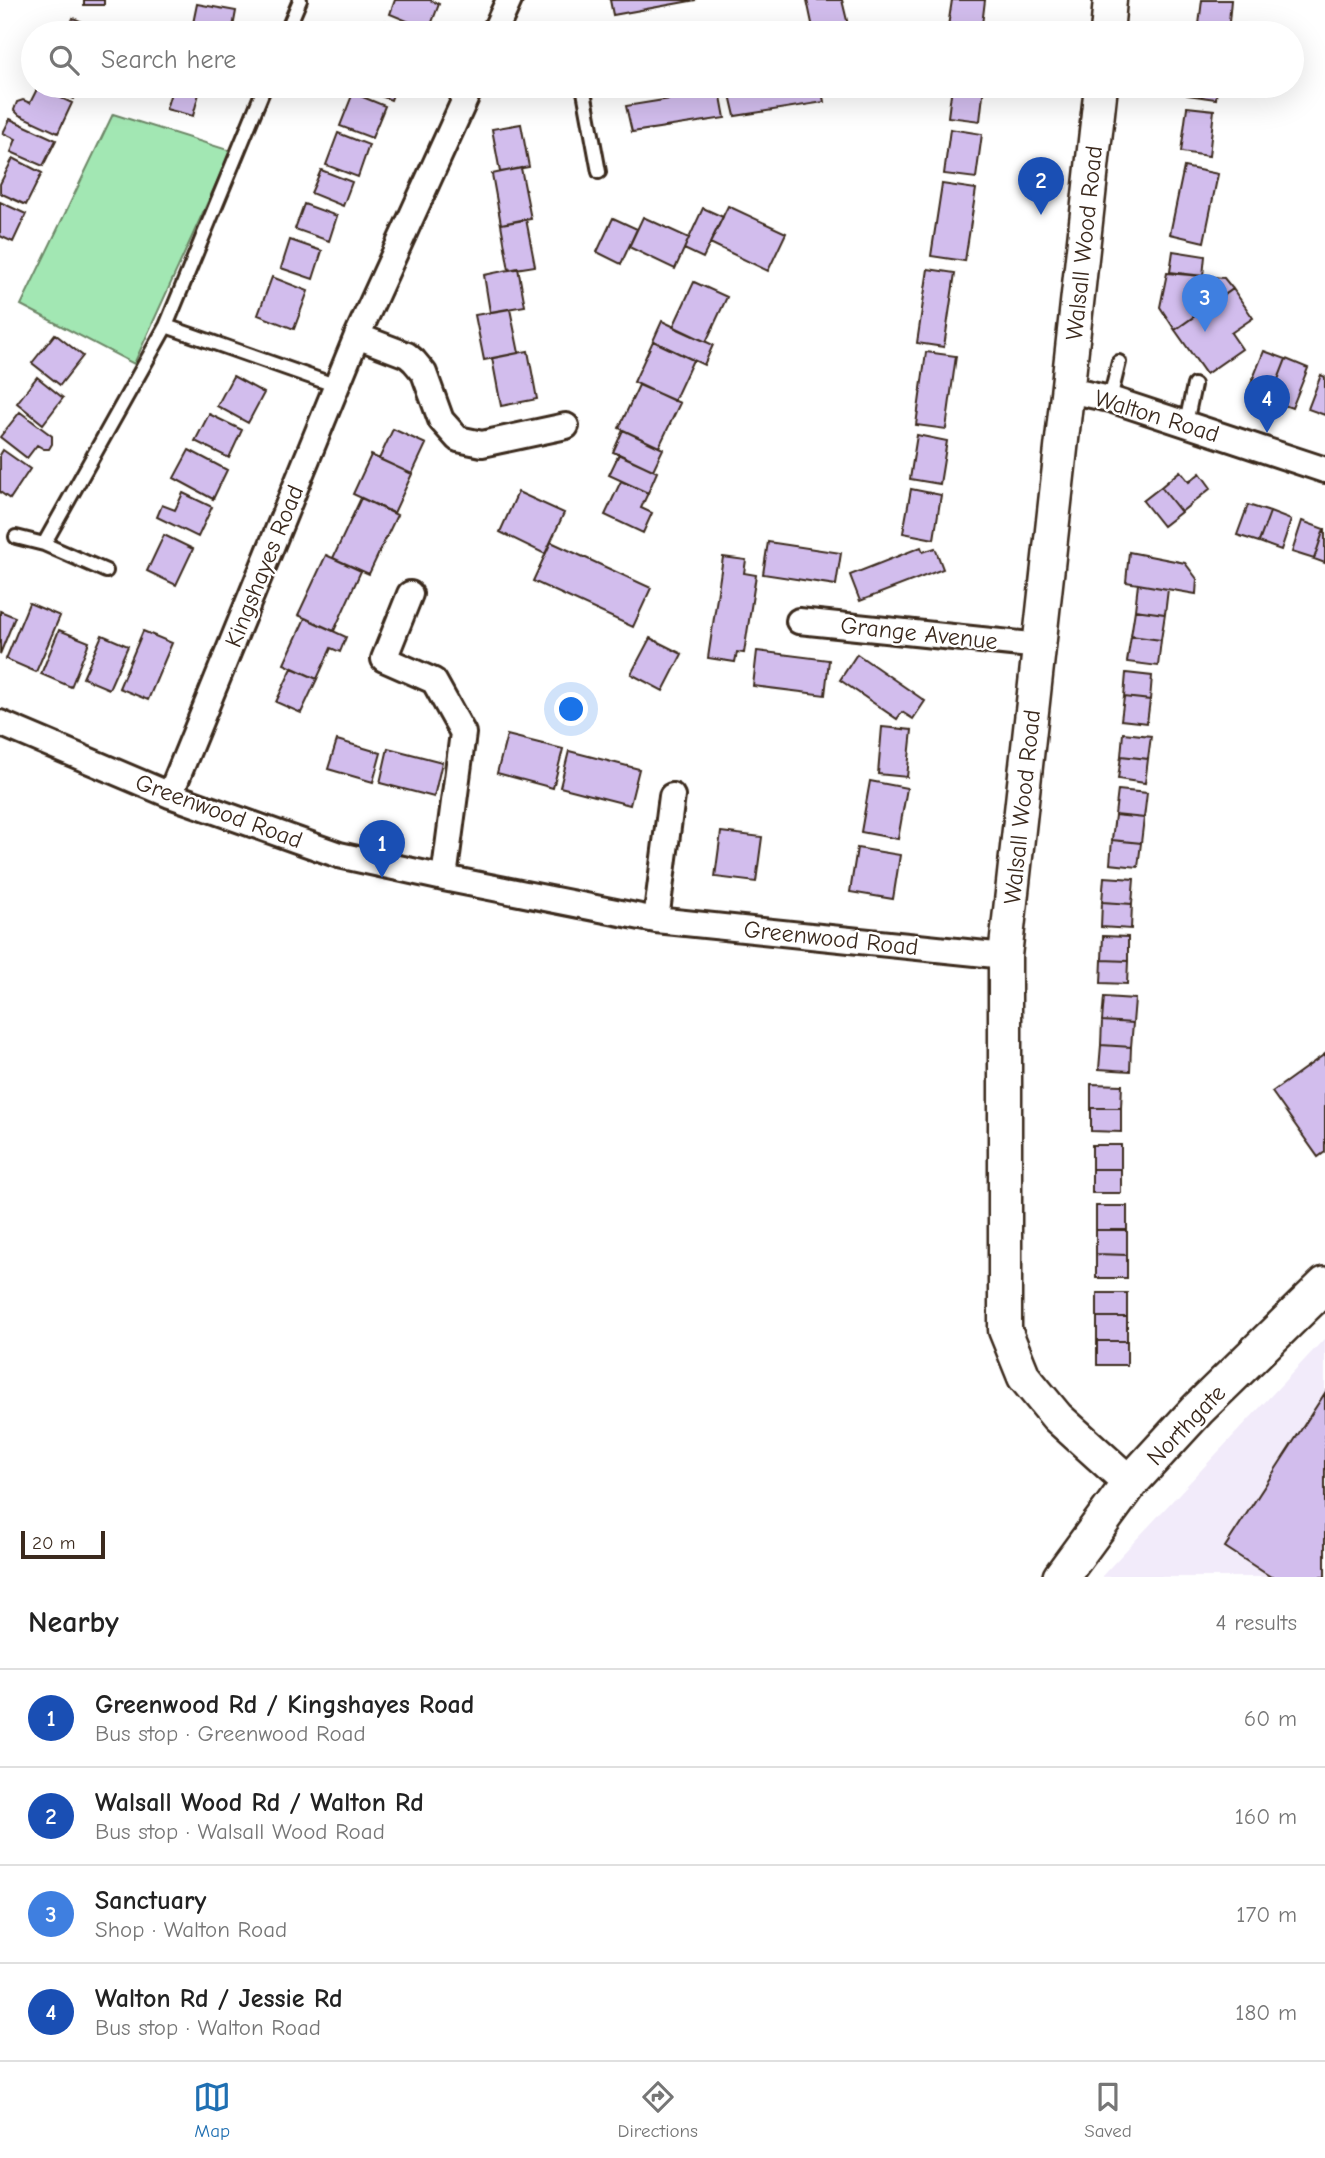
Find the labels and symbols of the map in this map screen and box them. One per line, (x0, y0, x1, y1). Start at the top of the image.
street label: Walsall Wood Road (1060, 144, 1108, 342)
pin: 2 (1018, 157, 1064, 215)
pin: 3 (1182, 274, 1228, 332)
pin: 4 (1244, 375, 1290, 433)
street label: Walton Road (1091, 384, 1223, 448)
street label: Kingshayes Road (219, 481, 309, 651)
street label: Grange Avenue (839, 611, 999, 655)
your location (554, 692, 588, 726)
street label: Walsall Wood Road (998, 708, 1046, 906)
street label: Greenwood Road (132, 768, 306, 854)
pin: 1 (359, 820, 405, 878)
street label: Greenwood Road (742, 915, 920, 961)
street label: Northgate (1141, 1379, 1231, 1471)
scale bar (21, 1528, 105, 1560)

